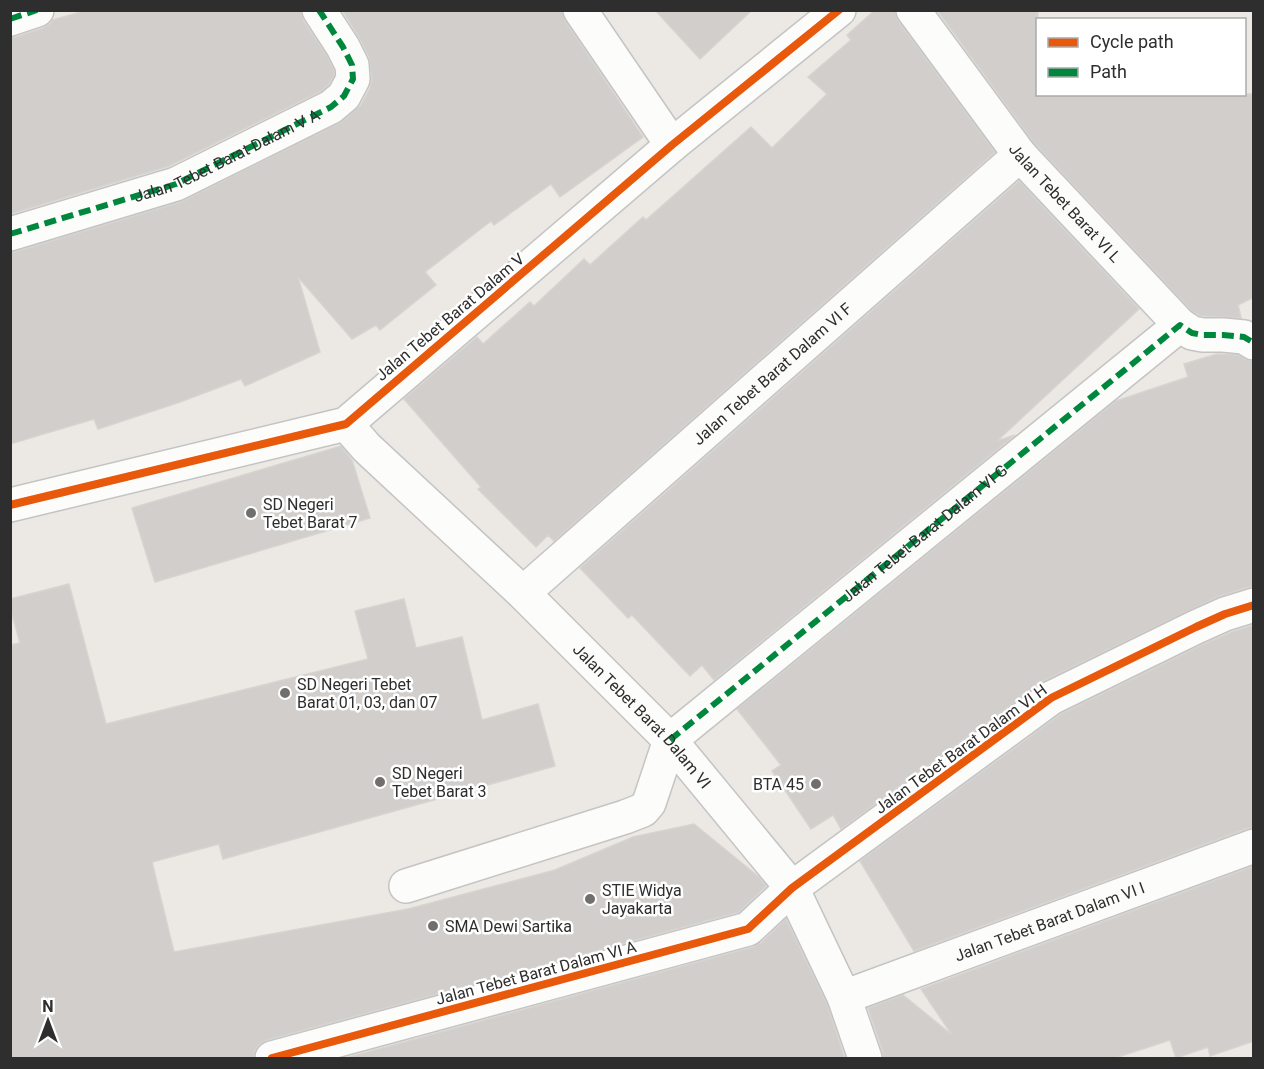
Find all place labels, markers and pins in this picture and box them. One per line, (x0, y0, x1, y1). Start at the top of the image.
place label: SD Negeri Tebet Barat 7 (263, 495, 358, 532)
marker: SD Negeri Tebet Barat 7 (244, 506, 258, 520)
place label: SD Negeri Tebet Barat 01, 03, dan 07 (297, 675, 437, 712)
marker: SD Negeri Tebet Barat 01, 03, dan 07 (278, 686, 292, 700)
place label: SD Negeri Tebet Barat 3 (392, 764, 487, 801)
marker: SD Negeri Tebet Barat 3 (373, 775, 387, 789)
place label: BTA 45 (753, 775, 804, 794)
marker: BTA 45 (809, 777, 823, 791)
place label: STIE Widya Jayakarta (602, 881, 682, 918)
marker: STIE Widya Jayakarta (583, 892, 597, 906)
place label: SMA Dewi Sartika (445, 917, 572, 936)
marker: SMA Dewi Sartika (426, 919, 440, 933)

